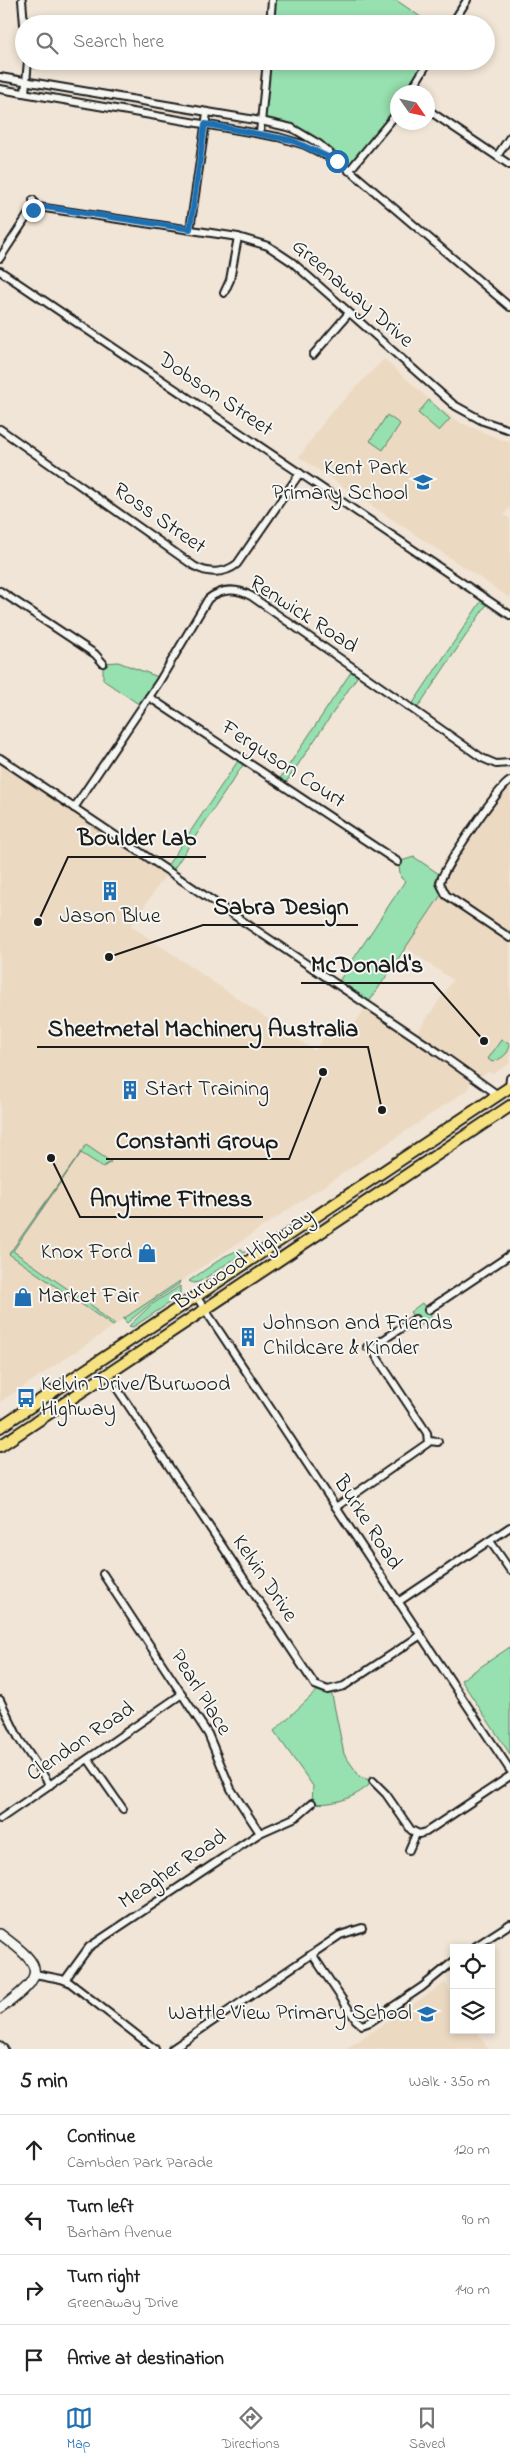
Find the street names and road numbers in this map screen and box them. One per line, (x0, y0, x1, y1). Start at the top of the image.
street label: Greenaway Drive (283, 232, 420, 357)
street label: Dobson Street (150, 344, 280, 446)
street label: Ross Street (106, 475, 212, 563)
street label: Renwick Road (242, 568, 364, 662)
street label: Ferguson Court (213, 712, 352, 818)
street label: Burwood Highway (166, 1201, 321, 1320)
street label: Burke Road (324, 1469, 410, 1577)
street label: Kelvin Drive (223, 1529, 305, 1629)
street label: Pearl Place (161, 1644, 239, 1742)
street label: Clendon Road (20, 1694, 142, 1790)
street label: Meagher Road (112, 1822, 234, 1919)

